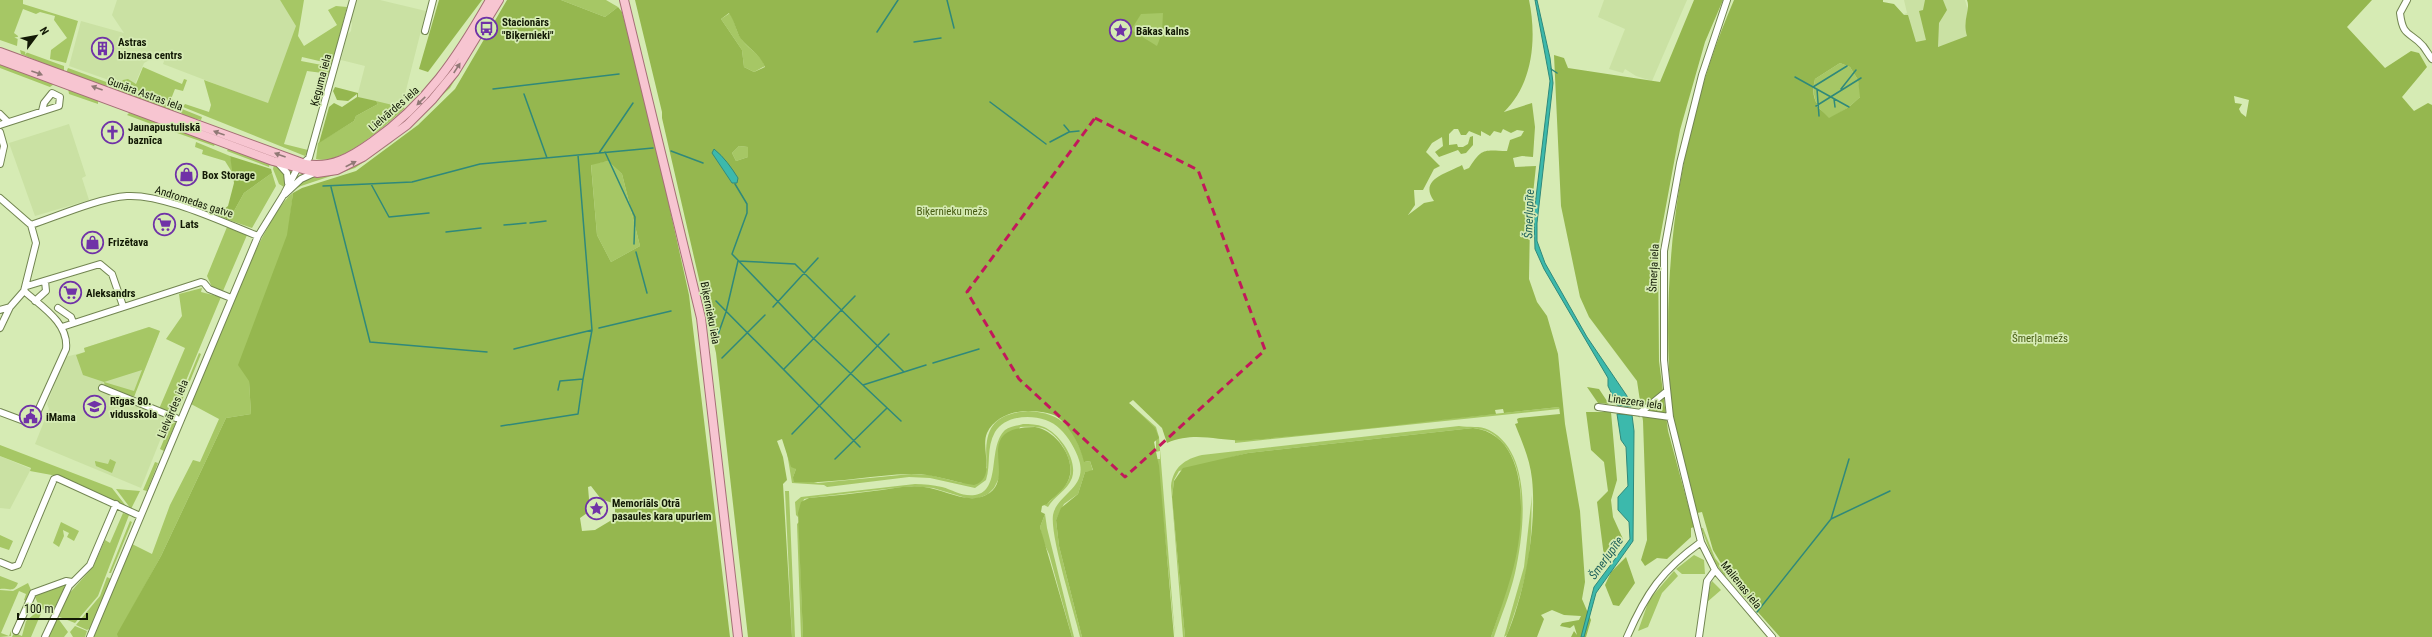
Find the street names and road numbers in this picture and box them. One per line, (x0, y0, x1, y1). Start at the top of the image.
street label: Ķeguma iela (308, 53, 334, 107)
street label: Gunāra Astras iela (105, 74, 185, 114)
street label: Lielvārdes iela (366, 84, 422, 134)
street label: Andromedas gatve (153, 183, 235, 221)
street label: Šmerļa iela (1646, 244, 1662, 292)
street label: Biķernieku iela (698, 281, 722, 345)
street label: Lielvārdes iela (155, 378, 191, 440)
street label: Linezera iela (1607, 392, 1663, 412)
street label: Malienas iela (1718, 559, 1764, 611)

